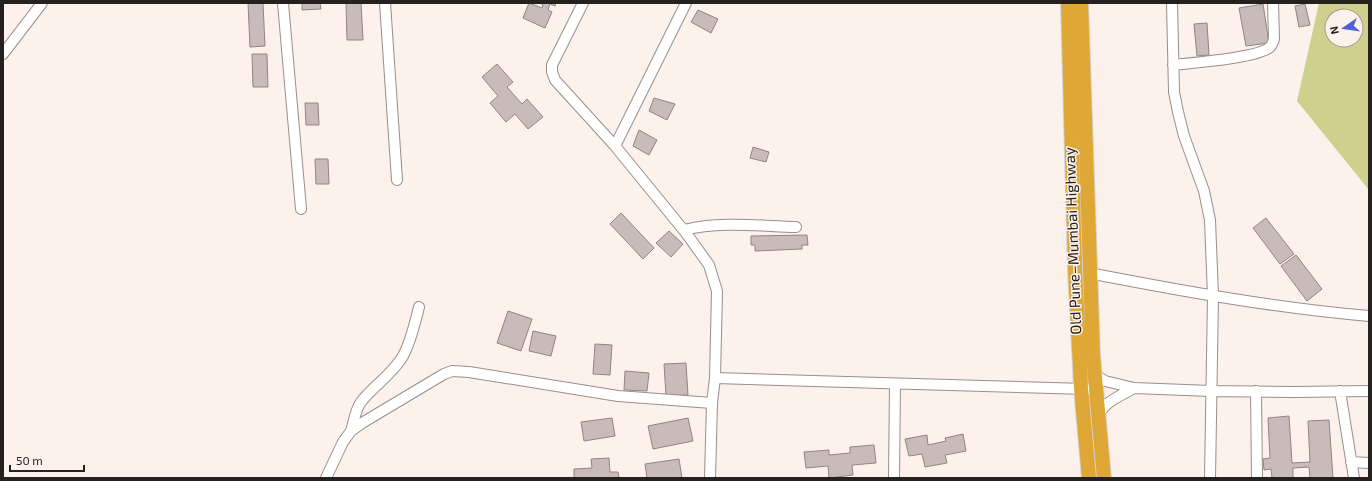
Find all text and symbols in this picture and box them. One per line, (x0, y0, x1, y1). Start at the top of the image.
north arrow (1324, 8, 1364, 48)
text: N (1327, 25, 1341, 36)
street label: Old Pune–Mumbai Highway (1060, 147, 1084, 335)
scale bar (10, 447, 84, 473)
text: 50 m (16, 453, 43, 467)

